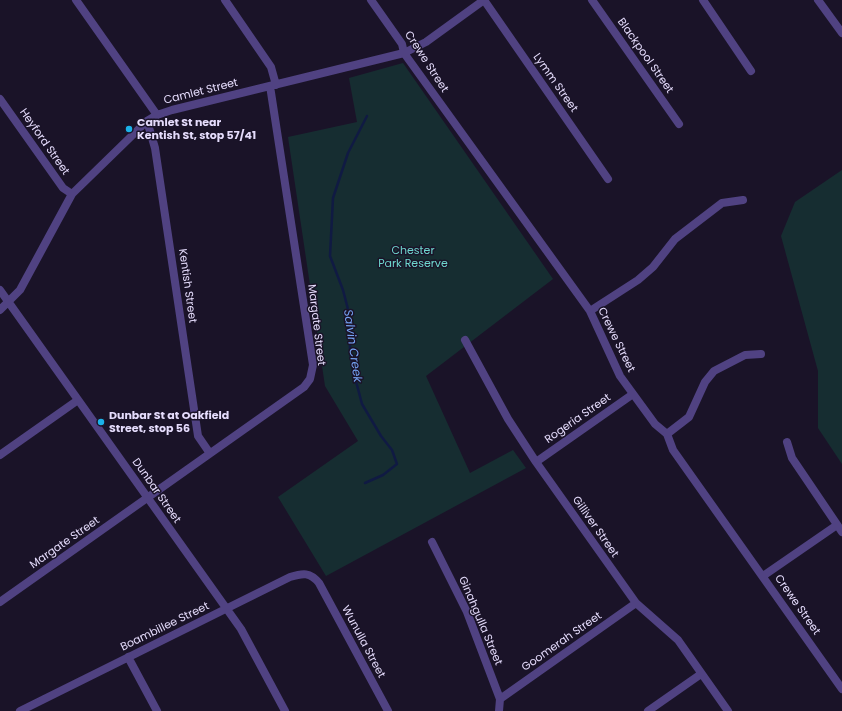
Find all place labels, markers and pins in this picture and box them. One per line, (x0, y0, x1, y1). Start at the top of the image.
place label: Camlet St near Kentish St, stop 57/41 (137, 116, 256, 142)
marker: Camlet St near Kentish St, stop 57/41 (124, 124, 134, 134)
place label: Dunbar St at Oakfield Street, stop 56 (109, 409, 229, 435)
marker: Dunbar St at Oakfield Street, stop 56 (96, 417, 106, 427)

